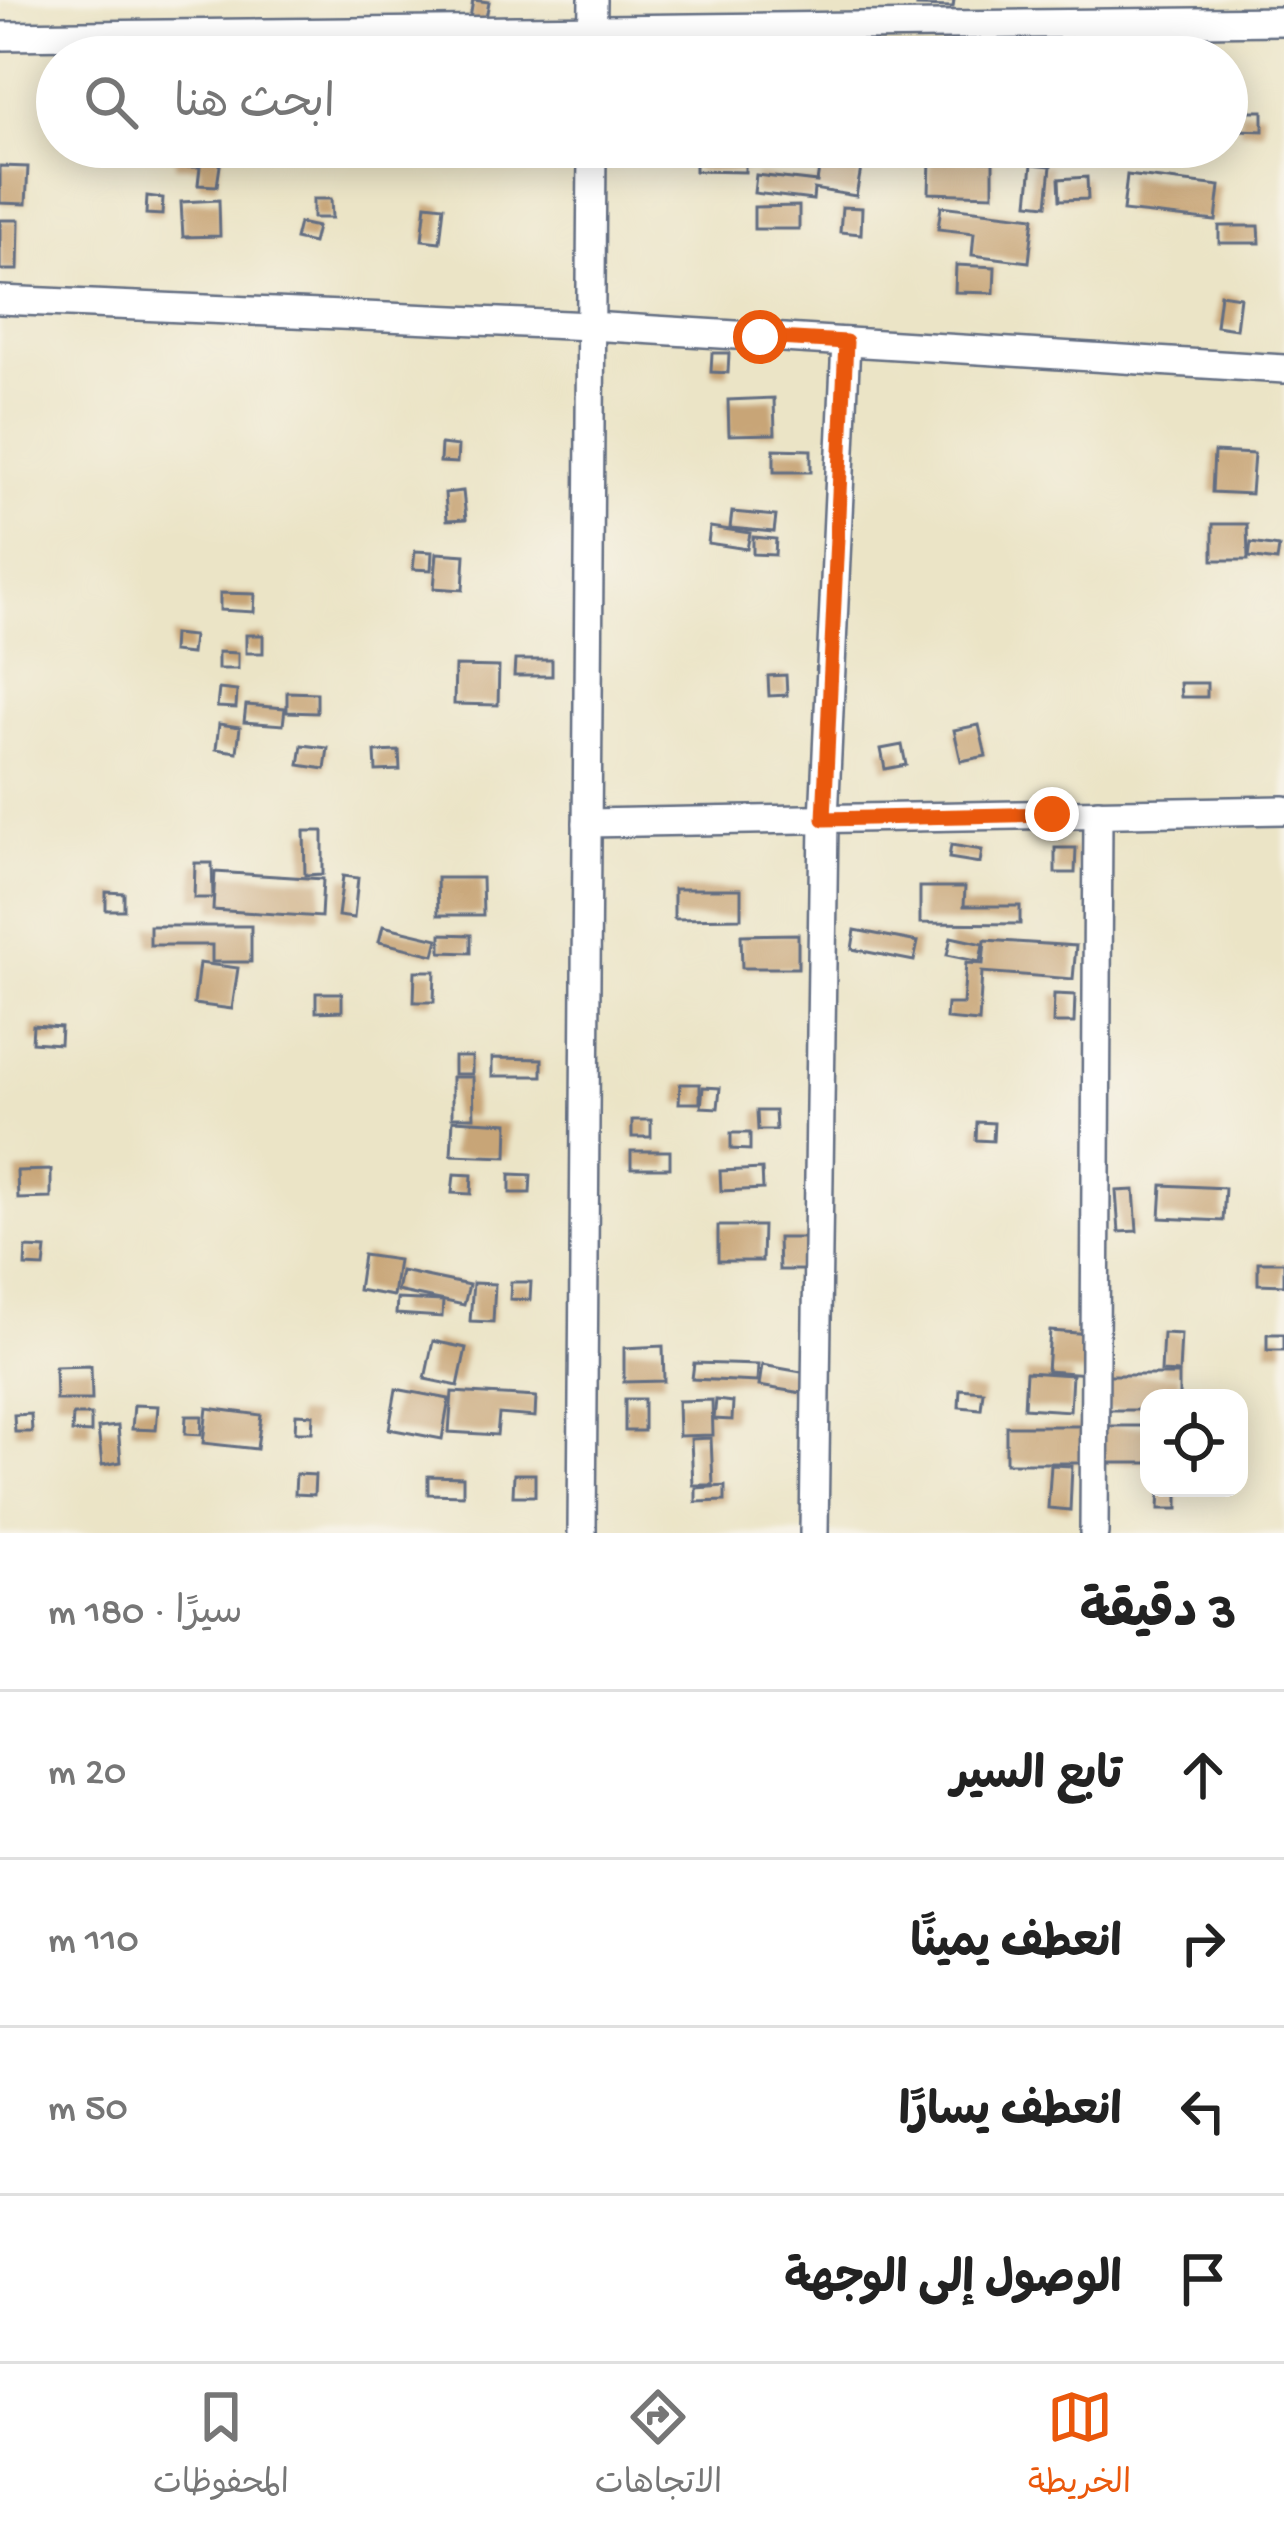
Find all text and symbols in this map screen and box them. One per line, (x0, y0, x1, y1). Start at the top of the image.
search box (36, 36, 1248, 168)
icon: search (78, 69, 144, 135)
text: ابحث هنا (174, 80, 335, 133)
route start (733, 310, 787, 364)
route end (1025, 787, 1079, 841)
map controls (1140, 1389, 1248, 1497)
button: locate (1140, 1389, 1248, 1497)
text: 3 دقيقة (1080, 1586, 1236, 1646)
text: سيرًا · 180 m (48, 1592, 243, 1638)
icon: ahead (1170, 1742, 1236, 1808)
text: 20 m (48, 1752, 126, 1798)
text: تابع السير (951, 1752, 1122, 1805)
icon: right (1170, 1910, 1236, 1976)
text: 110 m (48, 1920, 139, 1966)
text: انعطف يمينًا (910, 1920, 1122, 1973)
icon: left (1170, 2078, 1236, 2144)
text: 50 m (48, 2088, 128, 2134)
text: انعطف يسارًا (899, 2088, 1122, 2141)
icon: arrive (1170, 2246, 1236, 2312)
text: الوصول إلى الوجهة (784, 2256, 1122, 2309)
tab: المحفوظات (153, 2384, 289, 2510)
tab: الاتجاهات (595, 2384, 722, 2510)
tab: الخريطة (1028, 2384, 1131, 2510)

